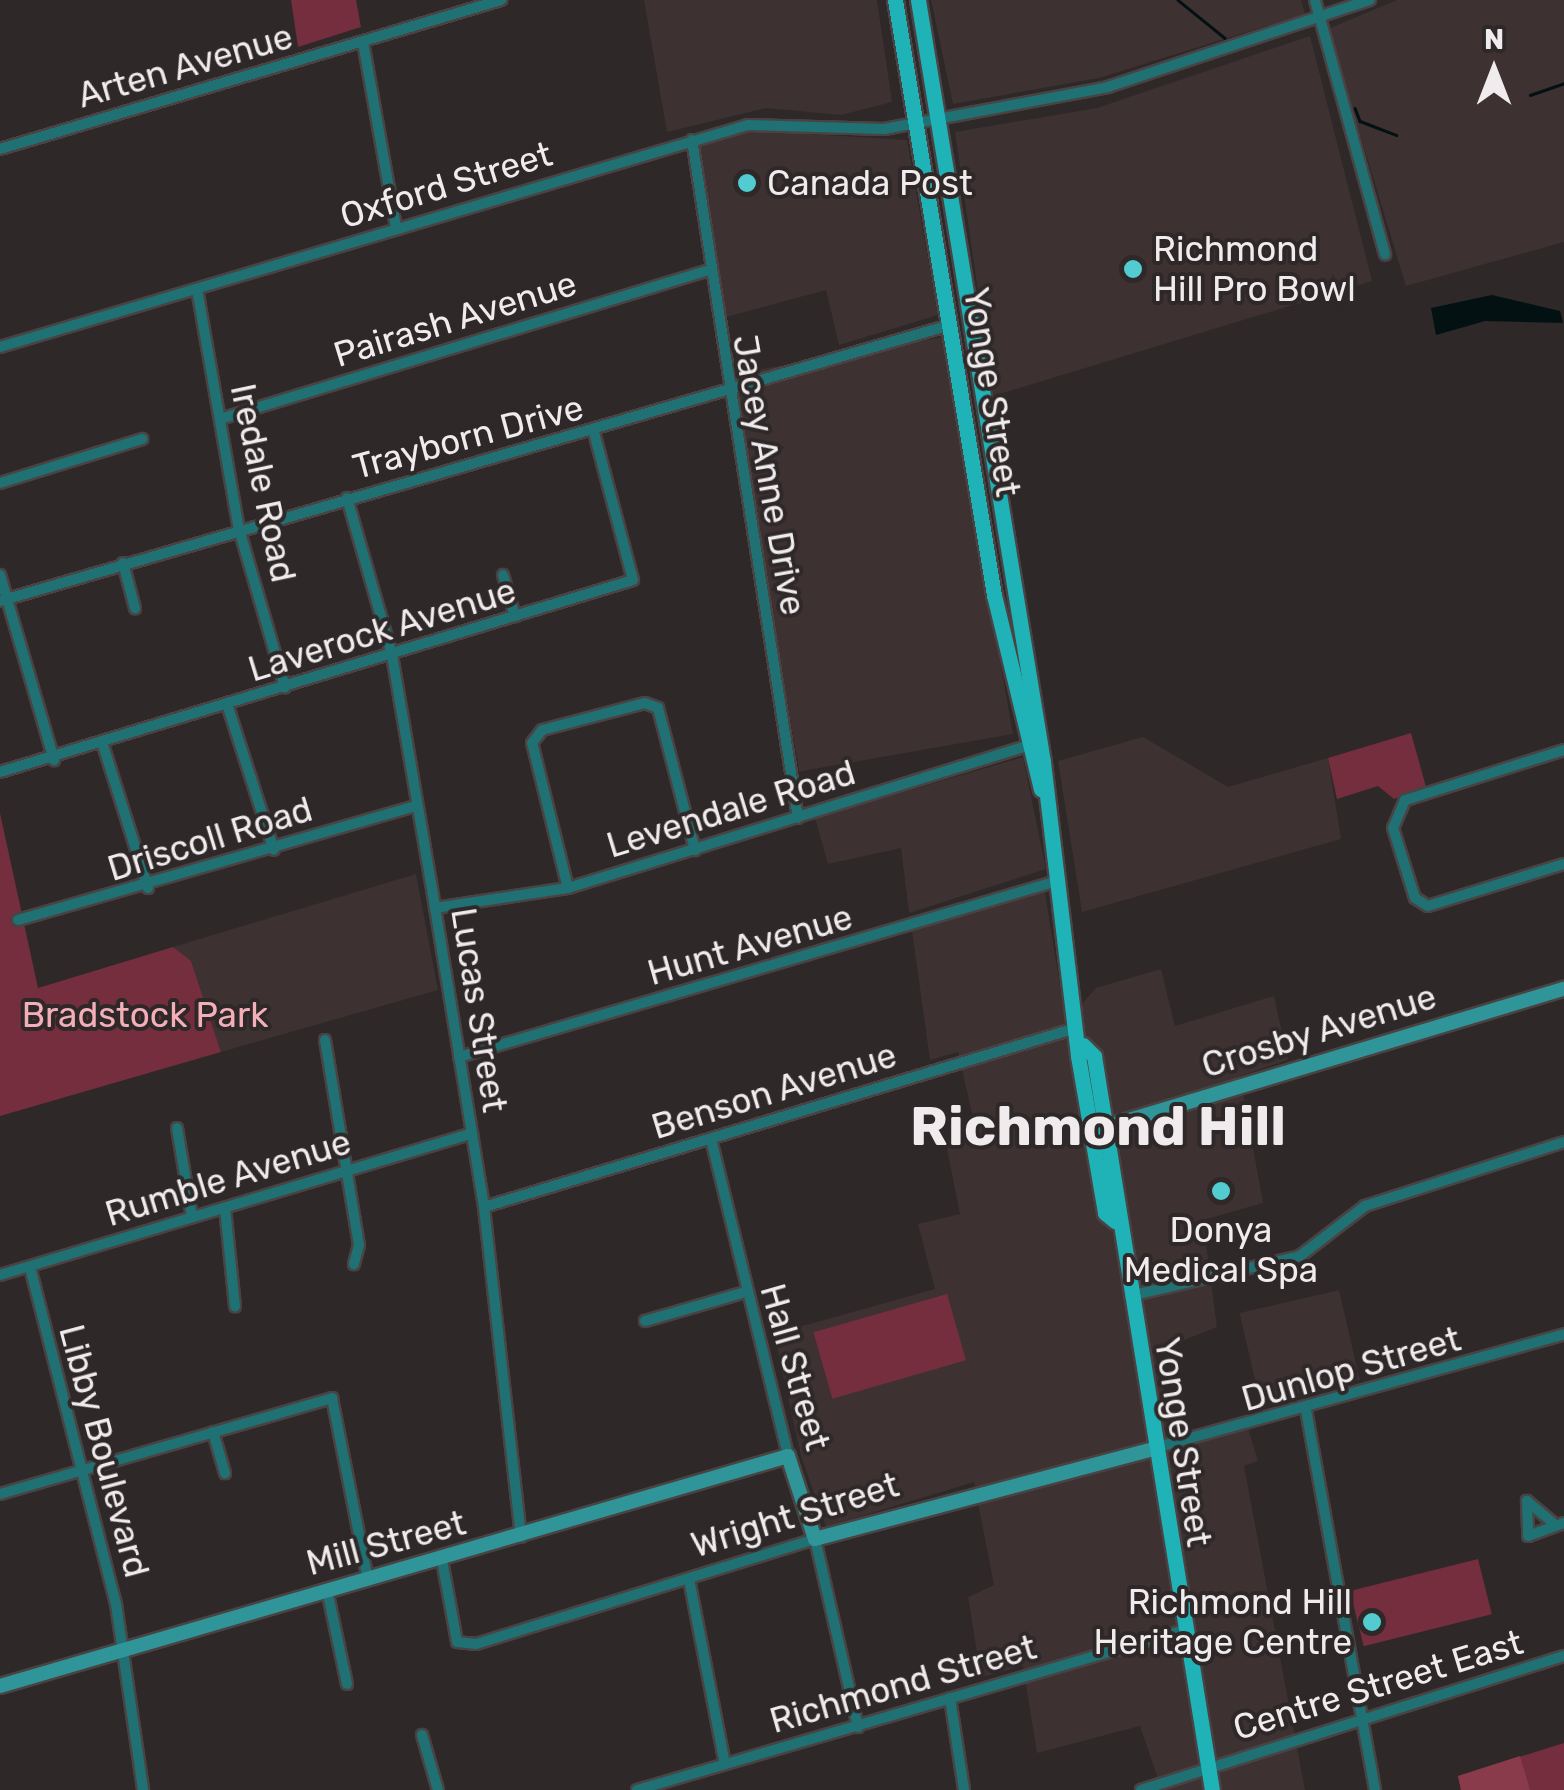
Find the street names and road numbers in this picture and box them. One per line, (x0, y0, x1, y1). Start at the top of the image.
street label: Arten Avenue (72, 15, 298, 117)
street label: Oxford Street (335, 133, 557, 237)
street label: Pairash Avenue (328, 262, 582, 376)
street label: Yonge Street (955, 284, 1029, 500)
street label: Jacey Anne Drive (724, 331, 814, 619)
street label: Iredale Road (221, 380, 305, 586)
street label: Trayborn Drive (348, 386, 588, 488)
street label: Laverock Avenue (243, 569, 521, 691)
street label: Levendale Road (602, 751, 860, 867)
street label: Driscoll Road (103, 788, 317, 890)
street label: Hunt Avenue (642, 896, 858, 994)
street label: Lucas Street (442, 905, 516, 1115)
street label: Crosby Avenue (1196, 975, 1442, 1087)
street label: Benson Avenue (646, 1034, 902, 1148)
street label: Rumble Avenue (100, 1121, 356, 1235)
street label: Hall Street (751, 1279, 839, 1455)
street label: Dunlop Street (1237, 1318, 1465, 1420)
street label: Libby Boulevard (50, 1320, 158, 1582)
street label: Yonge Street (1146, 1334, 1220, 1550)
street label: Wright Street (686, 1464, 904, 1566)
street label: Mill Street (302, 1502, 470, 1584)
street label: Centre Street East (1228, 1621, 1528, 1749)
street label: Richmond Street (765, 1626, 1041, 1742)

